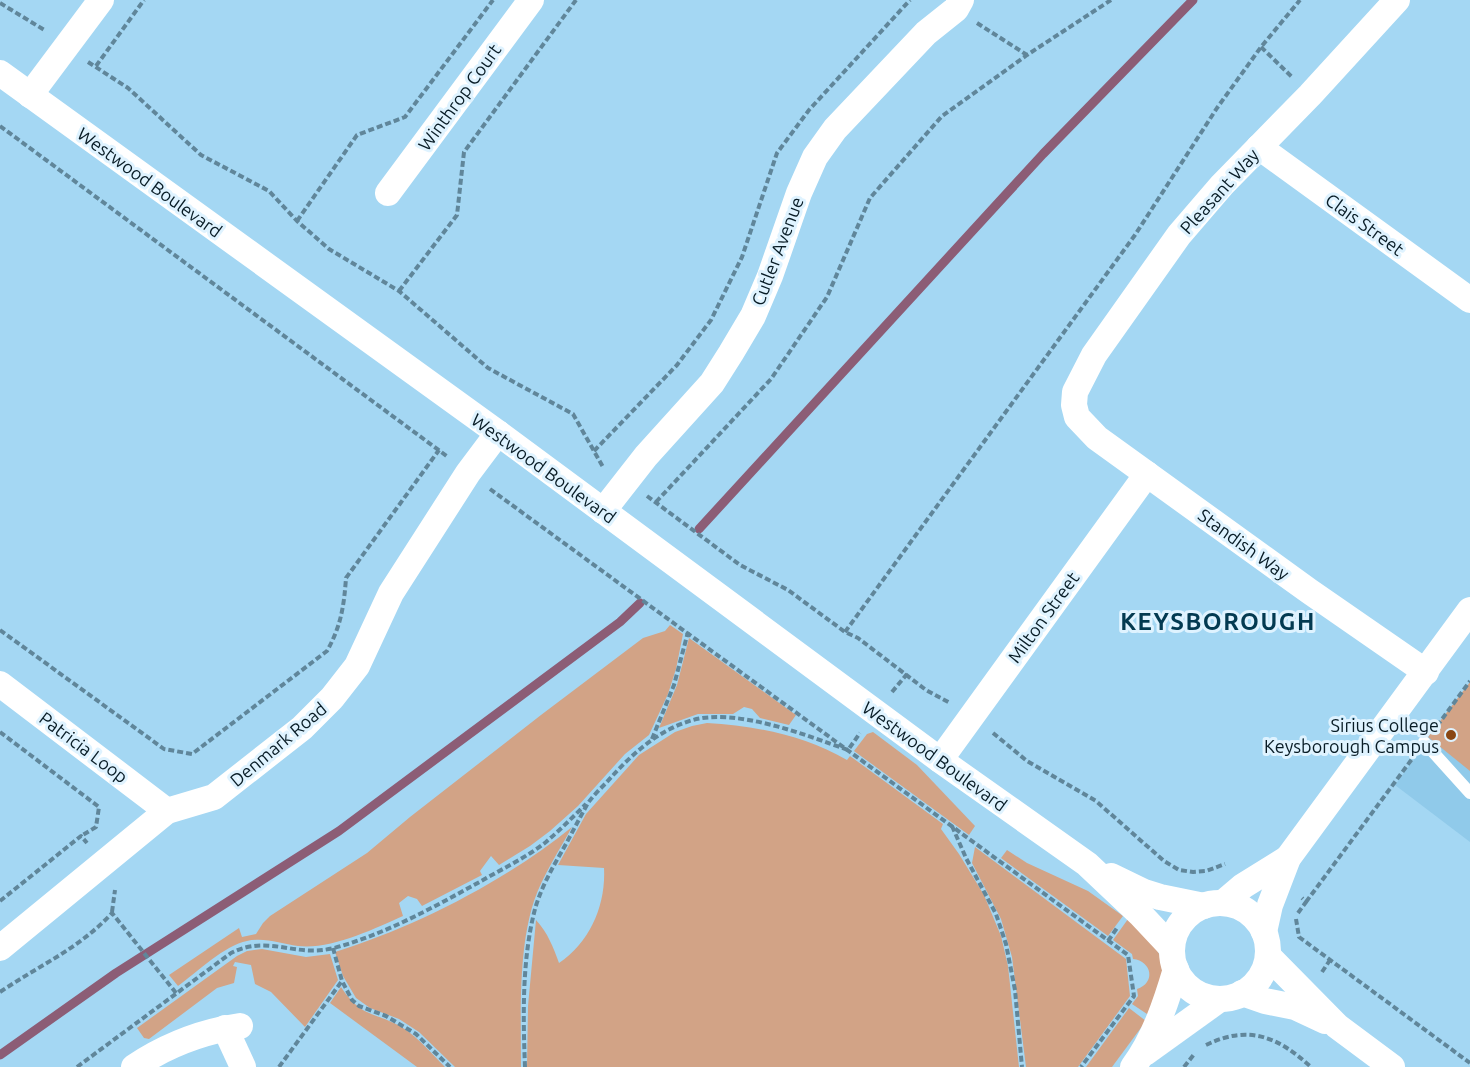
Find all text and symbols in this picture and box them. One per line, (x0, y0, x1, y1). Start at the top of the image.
street label: Winthrop Court (414, 40, 504, 154)
street label: Westwood Boulevard (74, 123, 226, 241)
street label: Pleasant Way (1176, 144, 1263, 238)
street label: Clais Street (1322, 189, 1408, 259)
street label: Cutler Avenue (747, 194, 807, 308)
street label: Westwood Boulevard (468, 409, 620, 527)
street label: Standish Way (1195, 504, 1294, 584)
street label: Milton Street (1003, 568, 1083, 666)
district label: KEYSBOROUGH (1120, 608, 1316, 635)
street label: Westwood Boulevard (859, 697, 1011, 815)
street label: Denmark Road (226, 698, 330, 790)
street label: Patricia Loop (36, 707, 132, 787)
place label: Sirius College Keysborough Campus (1264, 715, 1439, 756)
marker: Sirius College Keysborough Campus (1444, 728, 1458, 742)

